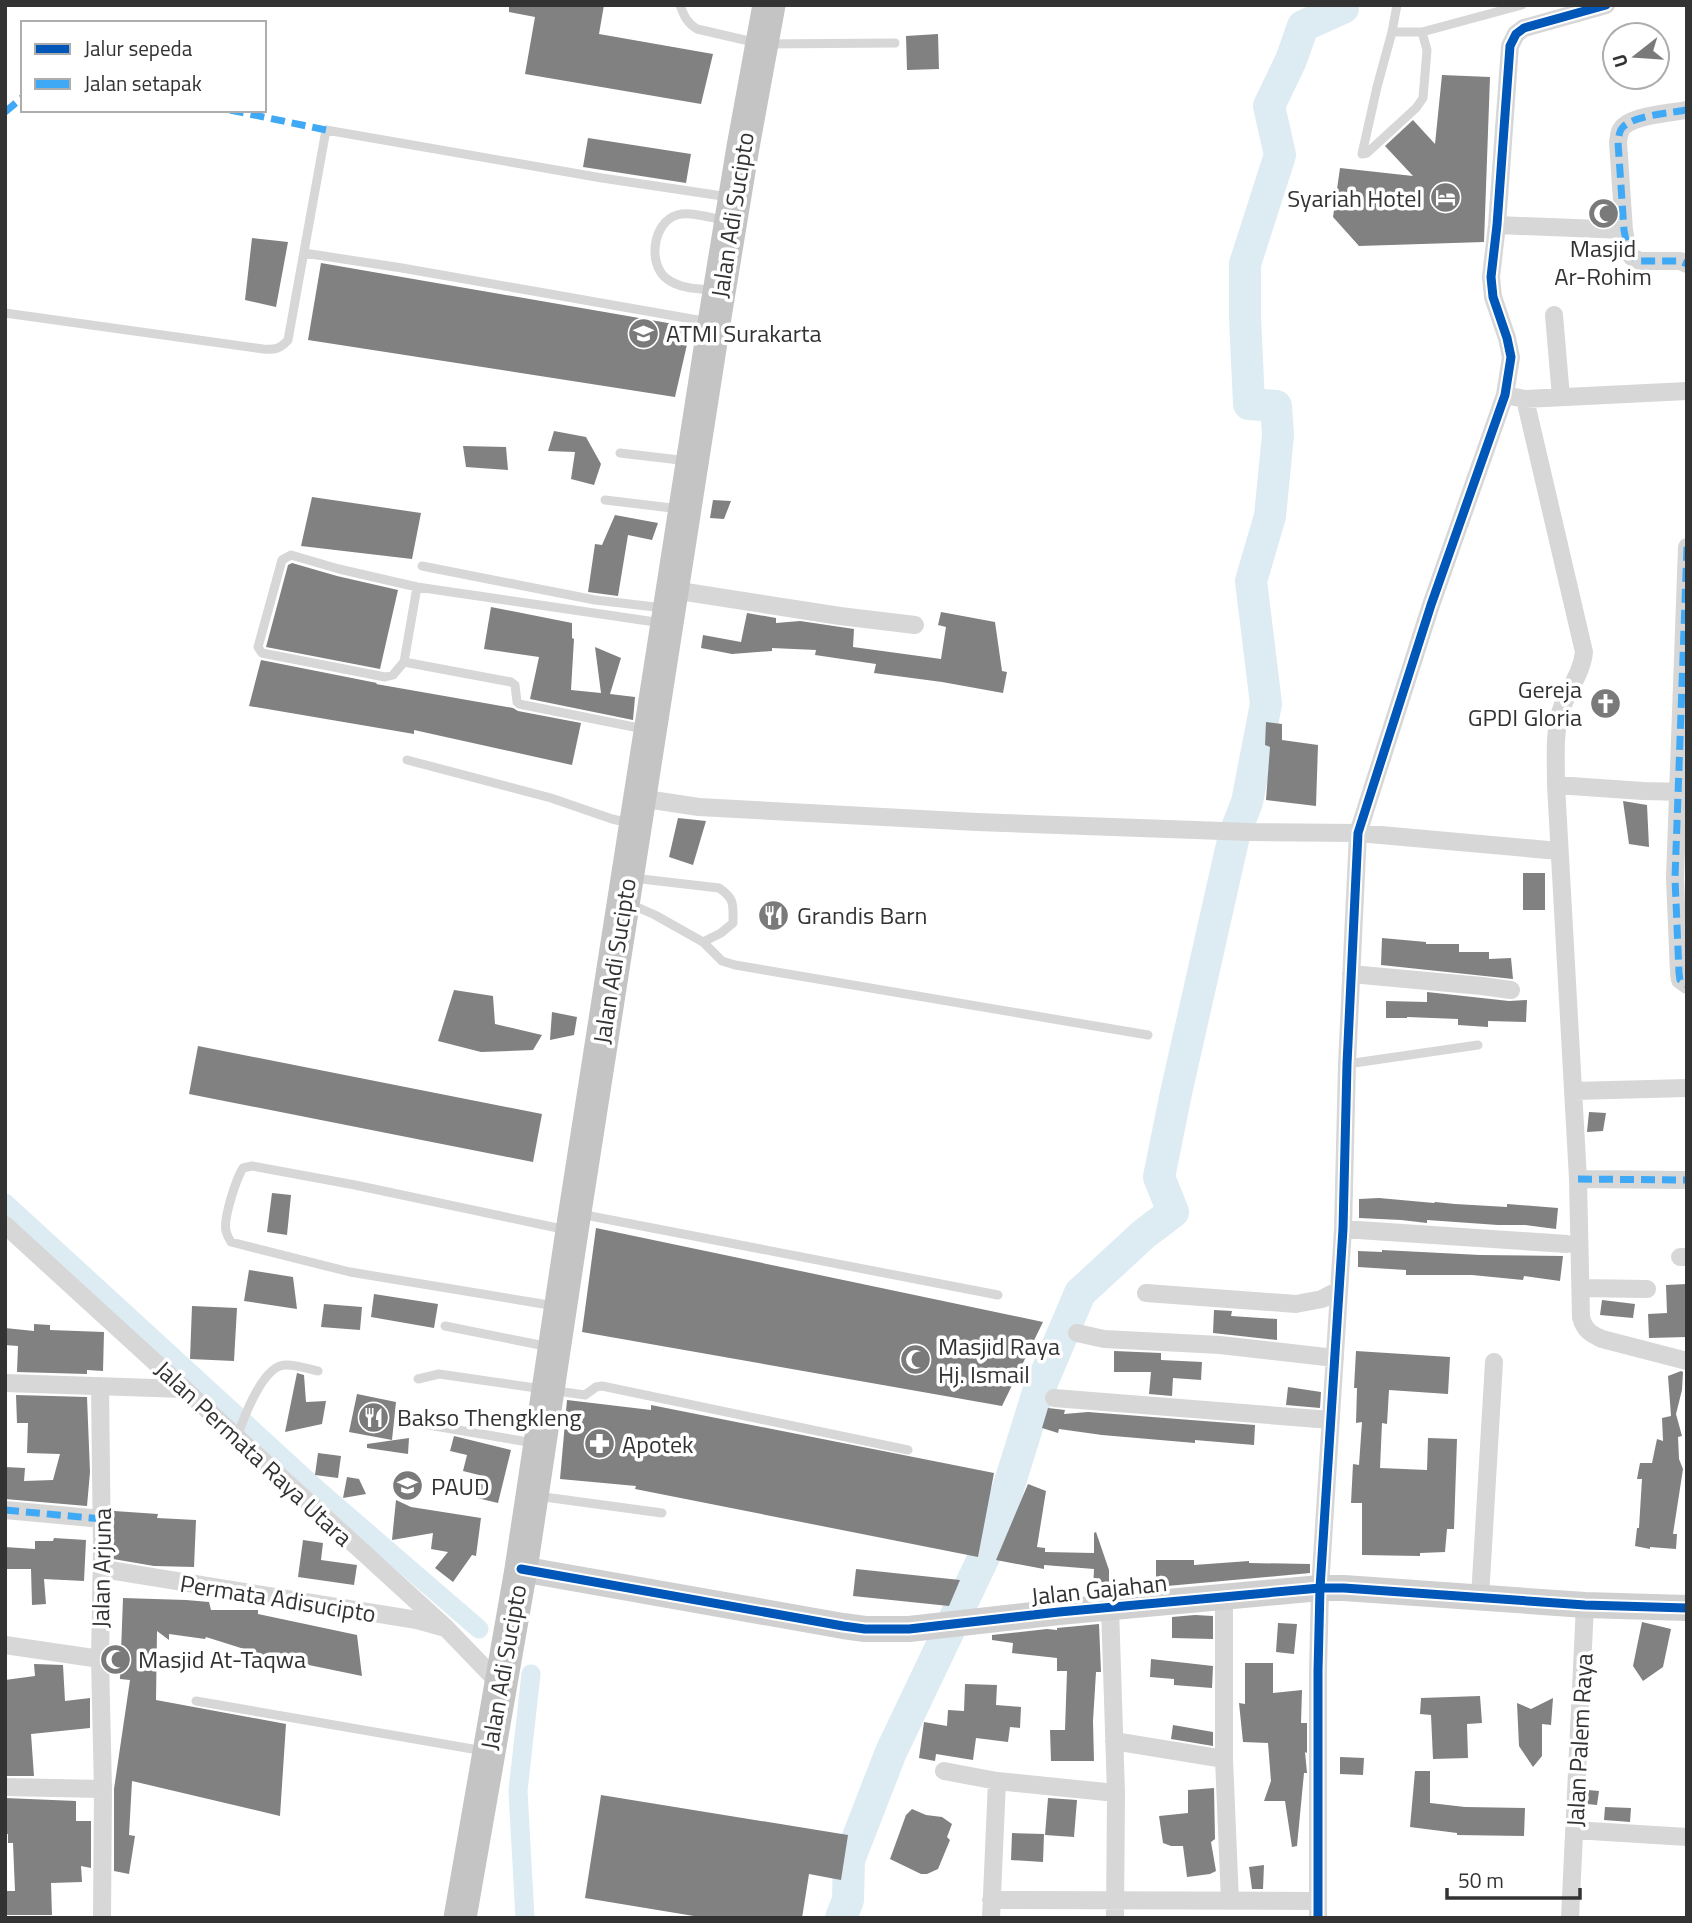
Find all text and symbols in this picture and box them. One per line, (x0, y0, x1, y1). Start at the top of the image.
legend (21, 21, 266, 112)
north arrow (1601, 21, 1671, 91)
text: Jalur sepeda (84, 32, 193, 64)
text: U (1604, 51, 1635, 71)
text: Jalan setapak (84, 67, 202, 99)
street label: Jalan Adi Sucipto (701, 130, 763, 300)
place label: Syariah Hotel (1287, 180, 1422, 216)
hotel icon: Syariah Hotel (1428, 181, 1462, 215)
mosque icon: Masjid Ar-Rohim (1586, 197, 1620, 231)
place label: Masjid Ar-Rohim (1554, 230, 1652, 294)
place label: ATMI Surakarta (666, 315, 821, 351)
school or university icon: ATMI Surakarta (626, 316, 660, 350)
place label: Gereja GPDI Gloria (1468, 671, 1582, 735)
church icon: Gereja GPDI Gloria (1588, 686, 1622, 720)
street label: Jalan Adi Sucipto (583, 876, 645, 1046)
place label: Grandis Barn (797, 897, 927, 933)
restaurant icon: Grandis Barn (757, 898, 791, 932)
place label: Masjid Raya Hj. Ismail (938, 1328, 1060, 1392)
mosque icon: Masjid Raya Hj. Ismail (898, 1343, 932, 1377)
street label: Jalan Permata Raya Utara (147, 1352, 361, 1554)
place label: Bakso Thengkleng (397, 1399, 582, 1435)
restaurant icon: Bakso Thengkleng (357, 1400, 391, 1434)
place label: Apotek (622, 1426, 694, 1462)
pharmacy icon: Apotek (582, 1427, 616, 1461)
place label: PAUD (431, 1468, 490, 1504)
school or university icon: PAUD (391, 1469, 425, 1503)
street label: Jalan Arjuna (82, 1508, 120, 1628)
street label: Jalan Gajahan (1029, 1564, 1169, 1614)
street label: Permata Adisucipto (178, 1565, 378, 1631)
street label: Jalan Adi Sucipto (471, 1582, 535, 1752)
place label: Masjid At-Taqwa (138, 1641, 306, 1677)
mosque icon: Masjid At-Taqwa (98, 1642, 132, 1676)
street label: Jalan Palem Raya (1556, 1652, 1602, 1828)
scale bar (1447, 1856, 1580, 1900)
text: 50 m (1458, 1864, 1504, 1896)

